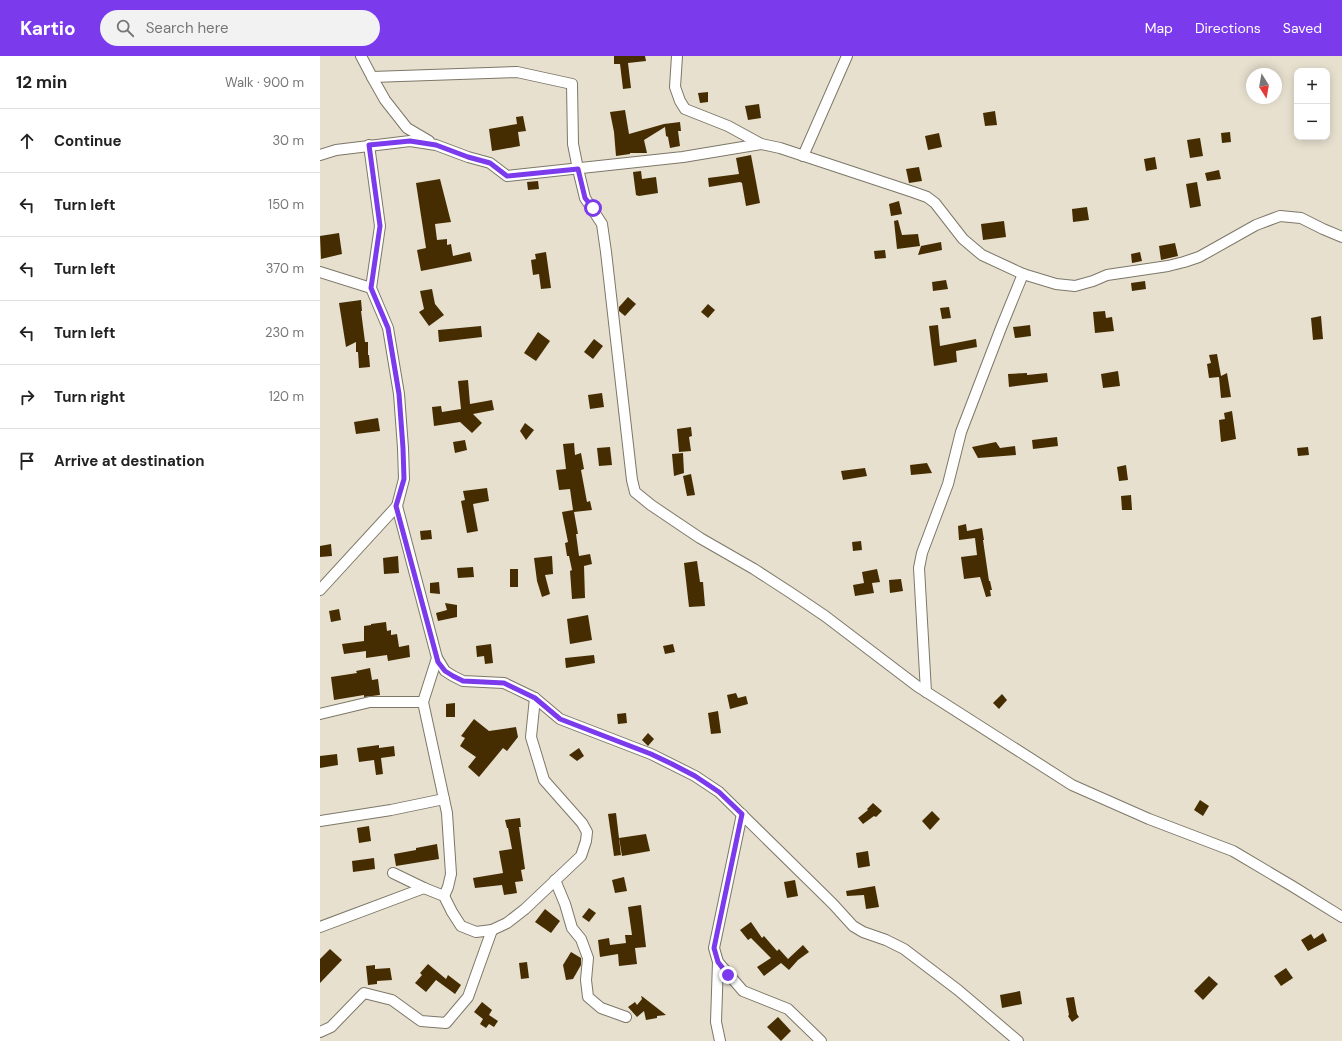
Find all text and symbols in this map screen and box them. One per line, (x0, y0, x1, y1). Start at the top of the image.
search box (100, 10, 380, 46)
text: Kartio (20, 16, 76, 41)
icon: search (114, 17, 136, 39)
text: Search here (146, 18, 228, 38)
text: Map (1145, 19, 1173, 37)
text: Directions (1195, 19, 1261, 37)
text: Saved (1283, 19, 1322, 37)
north arrow (1246, 68, 1282, 104)
map controls (1294, 68, 1330, 140)
button: + (1294, 68, 1330, 104)
text: 12 min (16, 71, 67, 93)
text: Walk · 900 m (225, 74, 304, 91)
button: − (1294, 104, 1330, 140)
icon: ahead (16, 130, 38, 152)
text: Continue (54, 131, 122, 151)
text: 30 m (272, 132, 304, 149)
icon: left (16, 194, 38, 216)
text: Turn left (54, 195, 115, 215)
text: 150 m (268, 196, 304, 213)
route start (584, 199, 602, 217)
icon: left (16, 258, 38, 280)
text: Turn left (54, 259, 115, 279)
text: 370 m (266, 260, 304, 277)
icon: left (16, 322, 38, 344)
text: Turn left (54, 323, 115, 343)
text: 230 m (265, 324, 304, 341)
icon: right (16, 386, 38, 408)
text: Turn right (54, 387, 125, 407)
text: 120 m (269, 388, 304, 405)
icon: arrive (16, 450, 38, 472)
text: Arrive at destination (54, 451, 205, 471)
route end (719, 966, 737, 984)

